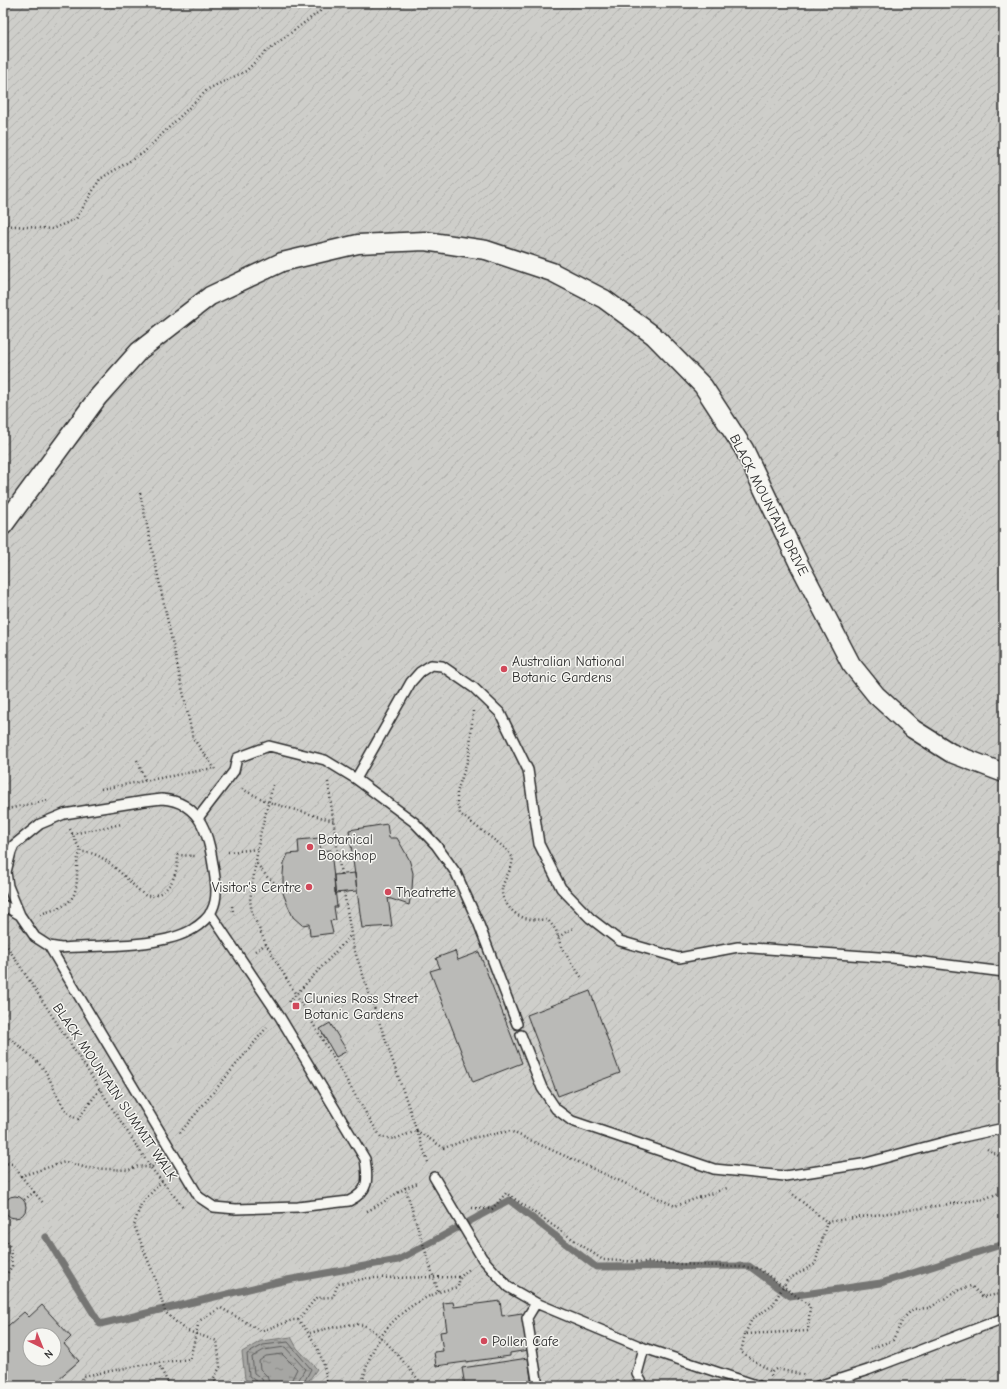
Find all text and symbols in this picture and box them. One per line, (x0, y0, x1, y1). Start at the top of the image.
street label: BLACK MOUNTAIN DRIVE (726, 431, 812, 579)
place label: Australian National Botanic Gardens (512, 653, 625, 686)
marker: Australian National Botanic Gardens (499, 664, 509, 674)
place label: Botanical Bookshop (318, 831, 376, 864)
marker: Botanical Bookshop (305, 842, 315, 852)
place label: Visitor's Centre (212, 879, 301, 896)
marker: Visitor's Centre (304, 882, 314, 892)
place label: Theatrette (396, 884, 456, 901)
marker: Theatrette (383, 887, 393, 897)
place label: Clunies Ross Street Botanic Gardens (304, 990, 419, 1023)
street label: BLACK MOUNTAIN SUMMIT WALK (49, 1000, 181, 1184)
marker: Clunies Ross Street Botanic Gardens (291, 1001, 301, 1011)
north arrow (22, 1327, 62, 1367)
place label: Pollen Cafe (492, 1333, 559, 1350)
marker: Pollen Cafe (479, 1336, 489, 1346)
text: N (41, 1347, 56, 1361)

